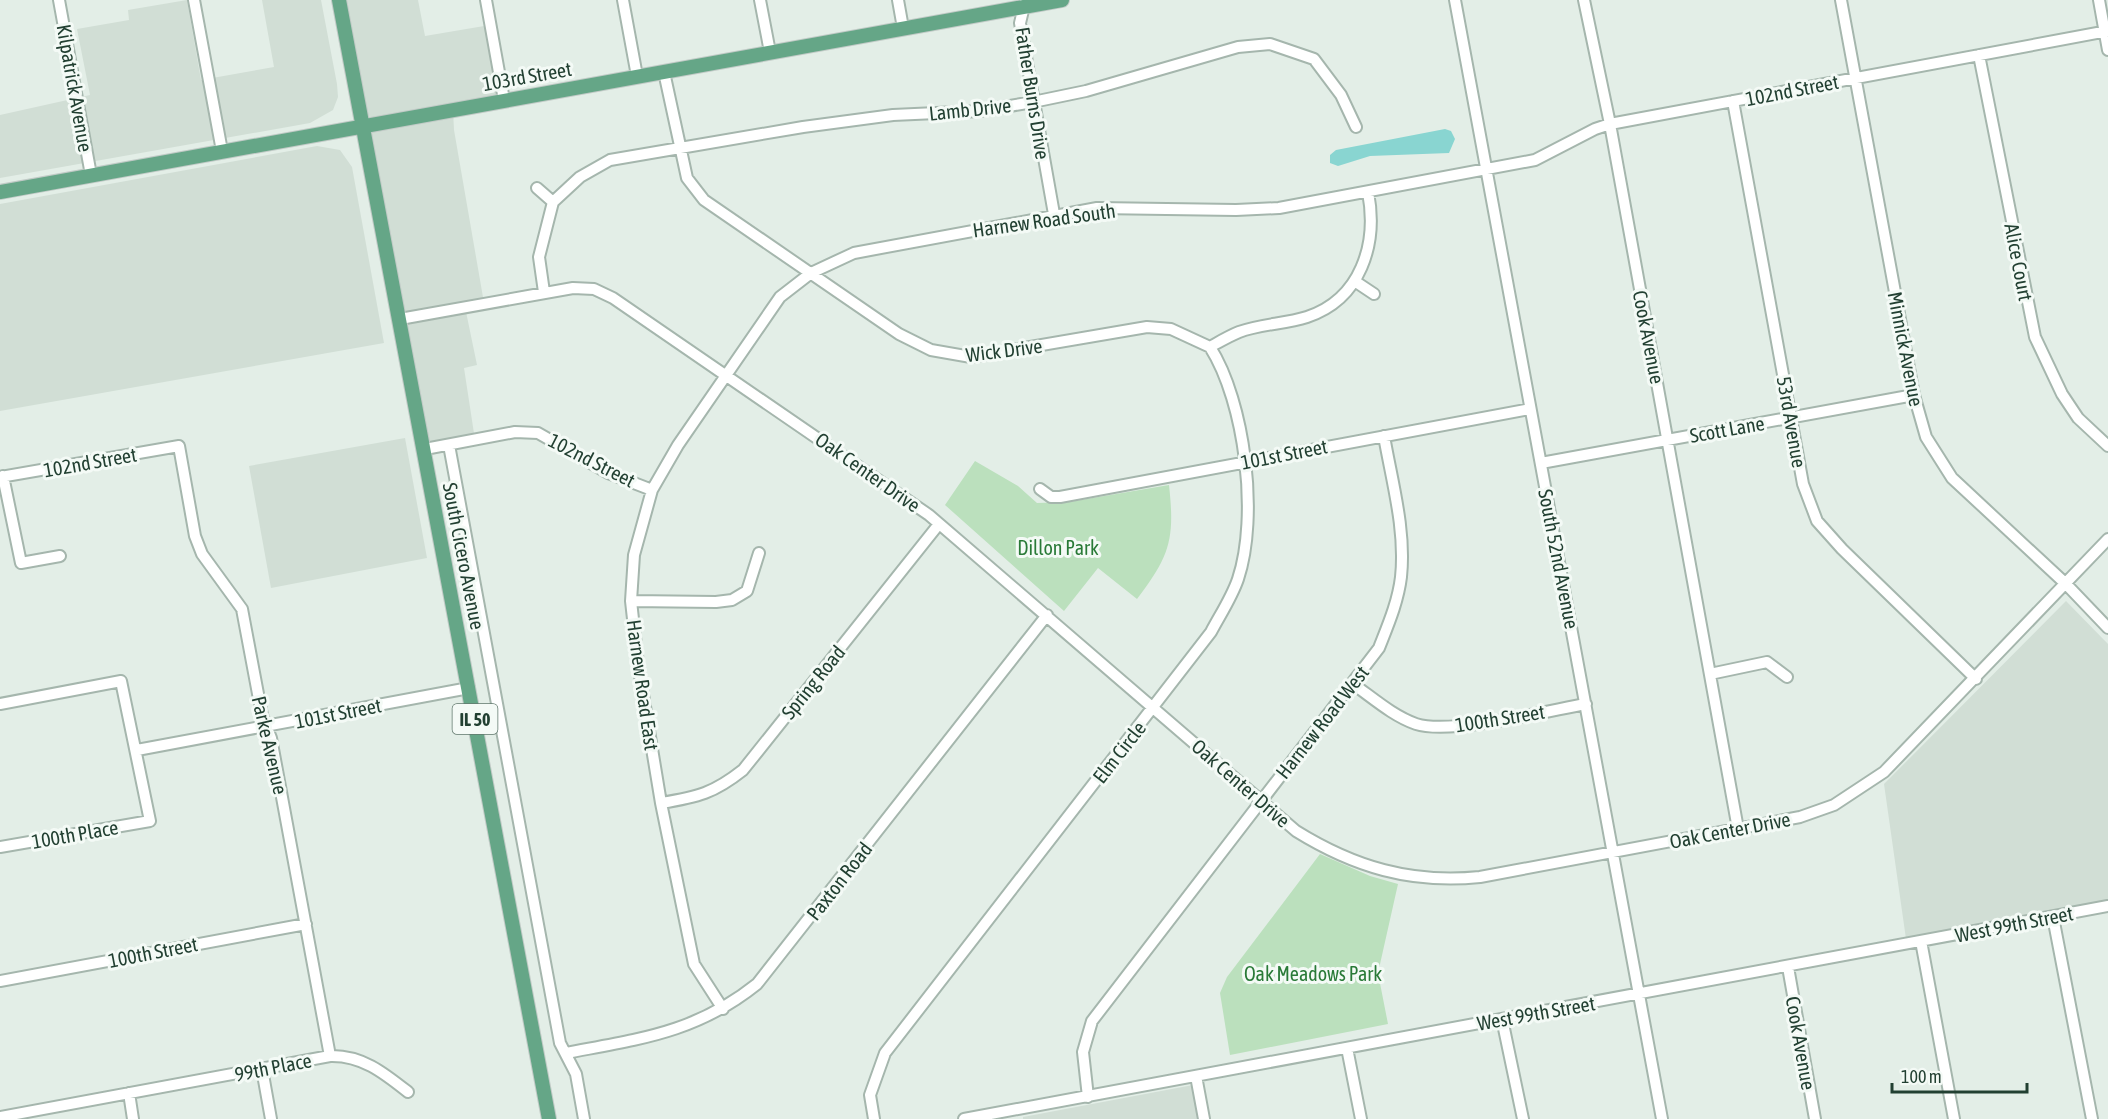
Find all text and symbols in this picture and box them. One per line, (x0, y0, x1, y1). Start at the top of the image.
street label: Kilpatrick Avenue (52, 22, 98, 154)
street label: Father Burns Drive (1011, 25, 1055, 161)
street label: 103rd Street (481, 57, 574, 95)
street label: 102nd Street (1744, 70, 1841, 110)
street label: Lamb Drive (928, 93, 1012, 125)
street label: Harnew Road South (971, 199, 1117, 241)
street label: Alice Court (2000, 221, 2038, 303)
street label: Cook Avenue (1629, 288, 1669, 386)
street label: Minnick Avenue (1884, 290, 1928, 408)
street label: Wick Drive (964, 334, 1044, 366)
street label: 53rd Avenue (1773, 375, 1811, 469)
street label: Scott Lane (1688, 411, 1766, 447)
street label: Oak Center Drive (811, 427, 925, 517)
street label: 102nd Street (545, 428, 639, 492)
street label: 101st Street (1239, 434, 1329, 474)
street label: 102nd Street (42, 442, 139, 481)
street label: South Cicero Avenue (438, 481, 490, 631)
street label: South 52nd Avenue (1534, 487, 1584, 631)
park label: Dillon Park (1017, 536, 1099, 559)
street label: Harnew Road East (622, 618, 664, 752)
street label: Spring Road (776, 641, 850, 723)
street label: Harnew Road West (1271, 661, 1373, 783)
street label: 101st Street (293, 693, 383, 733)
street label: Parke Avenue (248, 694, 292, 796)
street label: 100th Street (1454, 700, 1547, 736)
road number: IL 50 (452, 704, 498, 734)
street label: Elm Circle (1088, 717, 1150, 787)
street label: Oak Center Drive (1187, 734, 1295, 832)
street label: Oak Center Drive (1668, 807, 1792, 853)
street label: 100th Place (30, 815, 120, 853)
street label: Paxton Road (802, 838, 876, 924)
street label: West 99th Street (1953, 901, 2075, 947)
street label: 100th Street (106, 932, 200, 972)
park label: Oak Meadows Park (1244, 962, 1382, 985)
street label: West 99th Street (1475, 991, 1597, 1035)
street label: Cook Avenue (1781, 994, 1821, 1092)
street label: 99th Place (233, 1048, 313, 1086)
scale bar (1892, 1056, 2027, 1094)
text: 100 m (1901, 1066, 1942, 1087)

